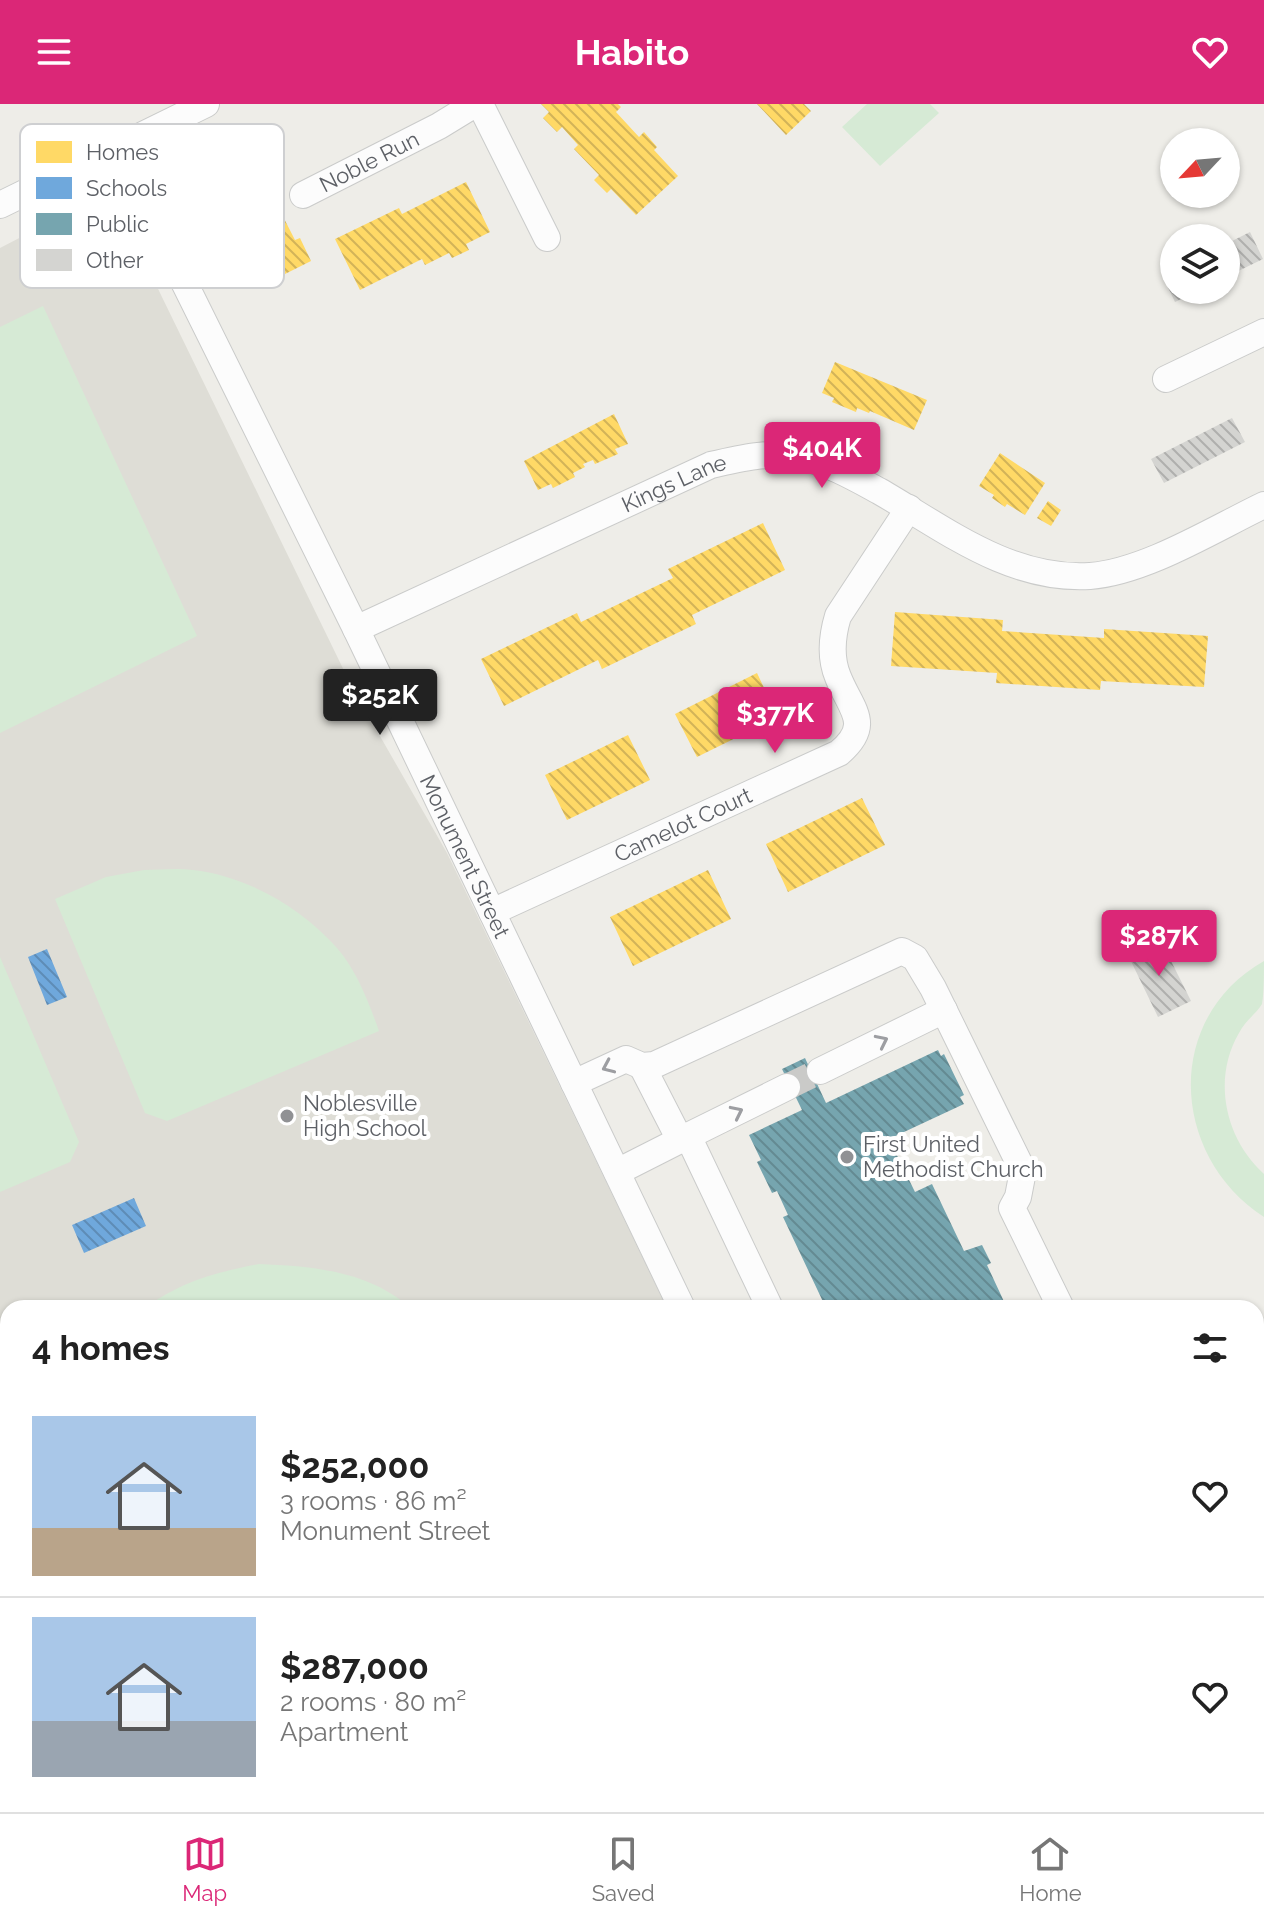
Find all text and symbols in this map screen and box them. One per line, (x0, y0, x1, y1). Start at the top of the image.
icon: menu (32, 30, 76, 74)
icon: heart (1188, 30, 1232, 74)
text: Habito (575, 31, 689, 73)
legend (20, 124, 284, 288)
street label: Noble Run (315, 125, 423, 198)
north arrow (1160, 128, 1240, 208)
map controls (1160, 128, 1240, 304)
text: Homes (86, 139, 159, 165)
text: Schools (86, 175, 167, 201)
text: Public (86, 211, 149, 237)
button: layers (1160, 224, 1240, 304)
text: Other (86, 247, 144, 273)
pin: $404K (766, 422, 878, 490)
text: $404K (782, 433, 862, 463)
street label: Kings Lane (617, 449, 729, 518)
pin: $252K (324, 669, 436, 737)
text: $252K (341, 680, 419, 710)
pin: $377K (719, 687, 831, 755)
text: $377K (736, 698, 814, 728)
street label: Monument Street (415, 770, 516, 943)
street label: Camelot Court (610, 782, 756, 867)
pin: $287K (1103, 910, 1215, 978)
text: $287K (1120, 921, 1198, 951)
one-way arrow (874, 1035, 888, 1051)
one-way arrow (601, 1058, 616, 1074)
place label: Noblesville High School (303, 1090, 427, 1141)
one-way arrow (729, 1106, 744, 1121)
marker: Noblesville High School (278, 1107, 296, 1125)
place label: First United Methodist Church (863, 1131, 1044, 1182)
marker: First United Methodist Church (838, 1148, 856, 1166)
icon: filters (1188, 1326, 1232, 1370)
text: 4 homes (32, 1328, 170, 1368)
text: $252,000 (280, 1446, 429, 1486)
icon: home (96, 1448, 192, 1544)
icon: heart (1188, 1474, 1232, 1518)
text: 3 rooms · 86 m² (280, 1486, 467, 1516)
text: Monument Street (280, 1516, 490, 1546)
text: $287,000 (280, 1647, 429, 1687)
icon: home (96, 1649, 192, 1745)
icon: heart (1188, 1675, 1232, 1719)
text: 2 rooms · 80 m² (280, 1687, 466, 1717)
text: Apartment (280, 1717, 409, 1747)
tab: Map (182, 1832, 227, 1906)
tab: Saved (592, 1832, 655, 1906)
tab: Home (1019, 1832, 1082, 1906)

